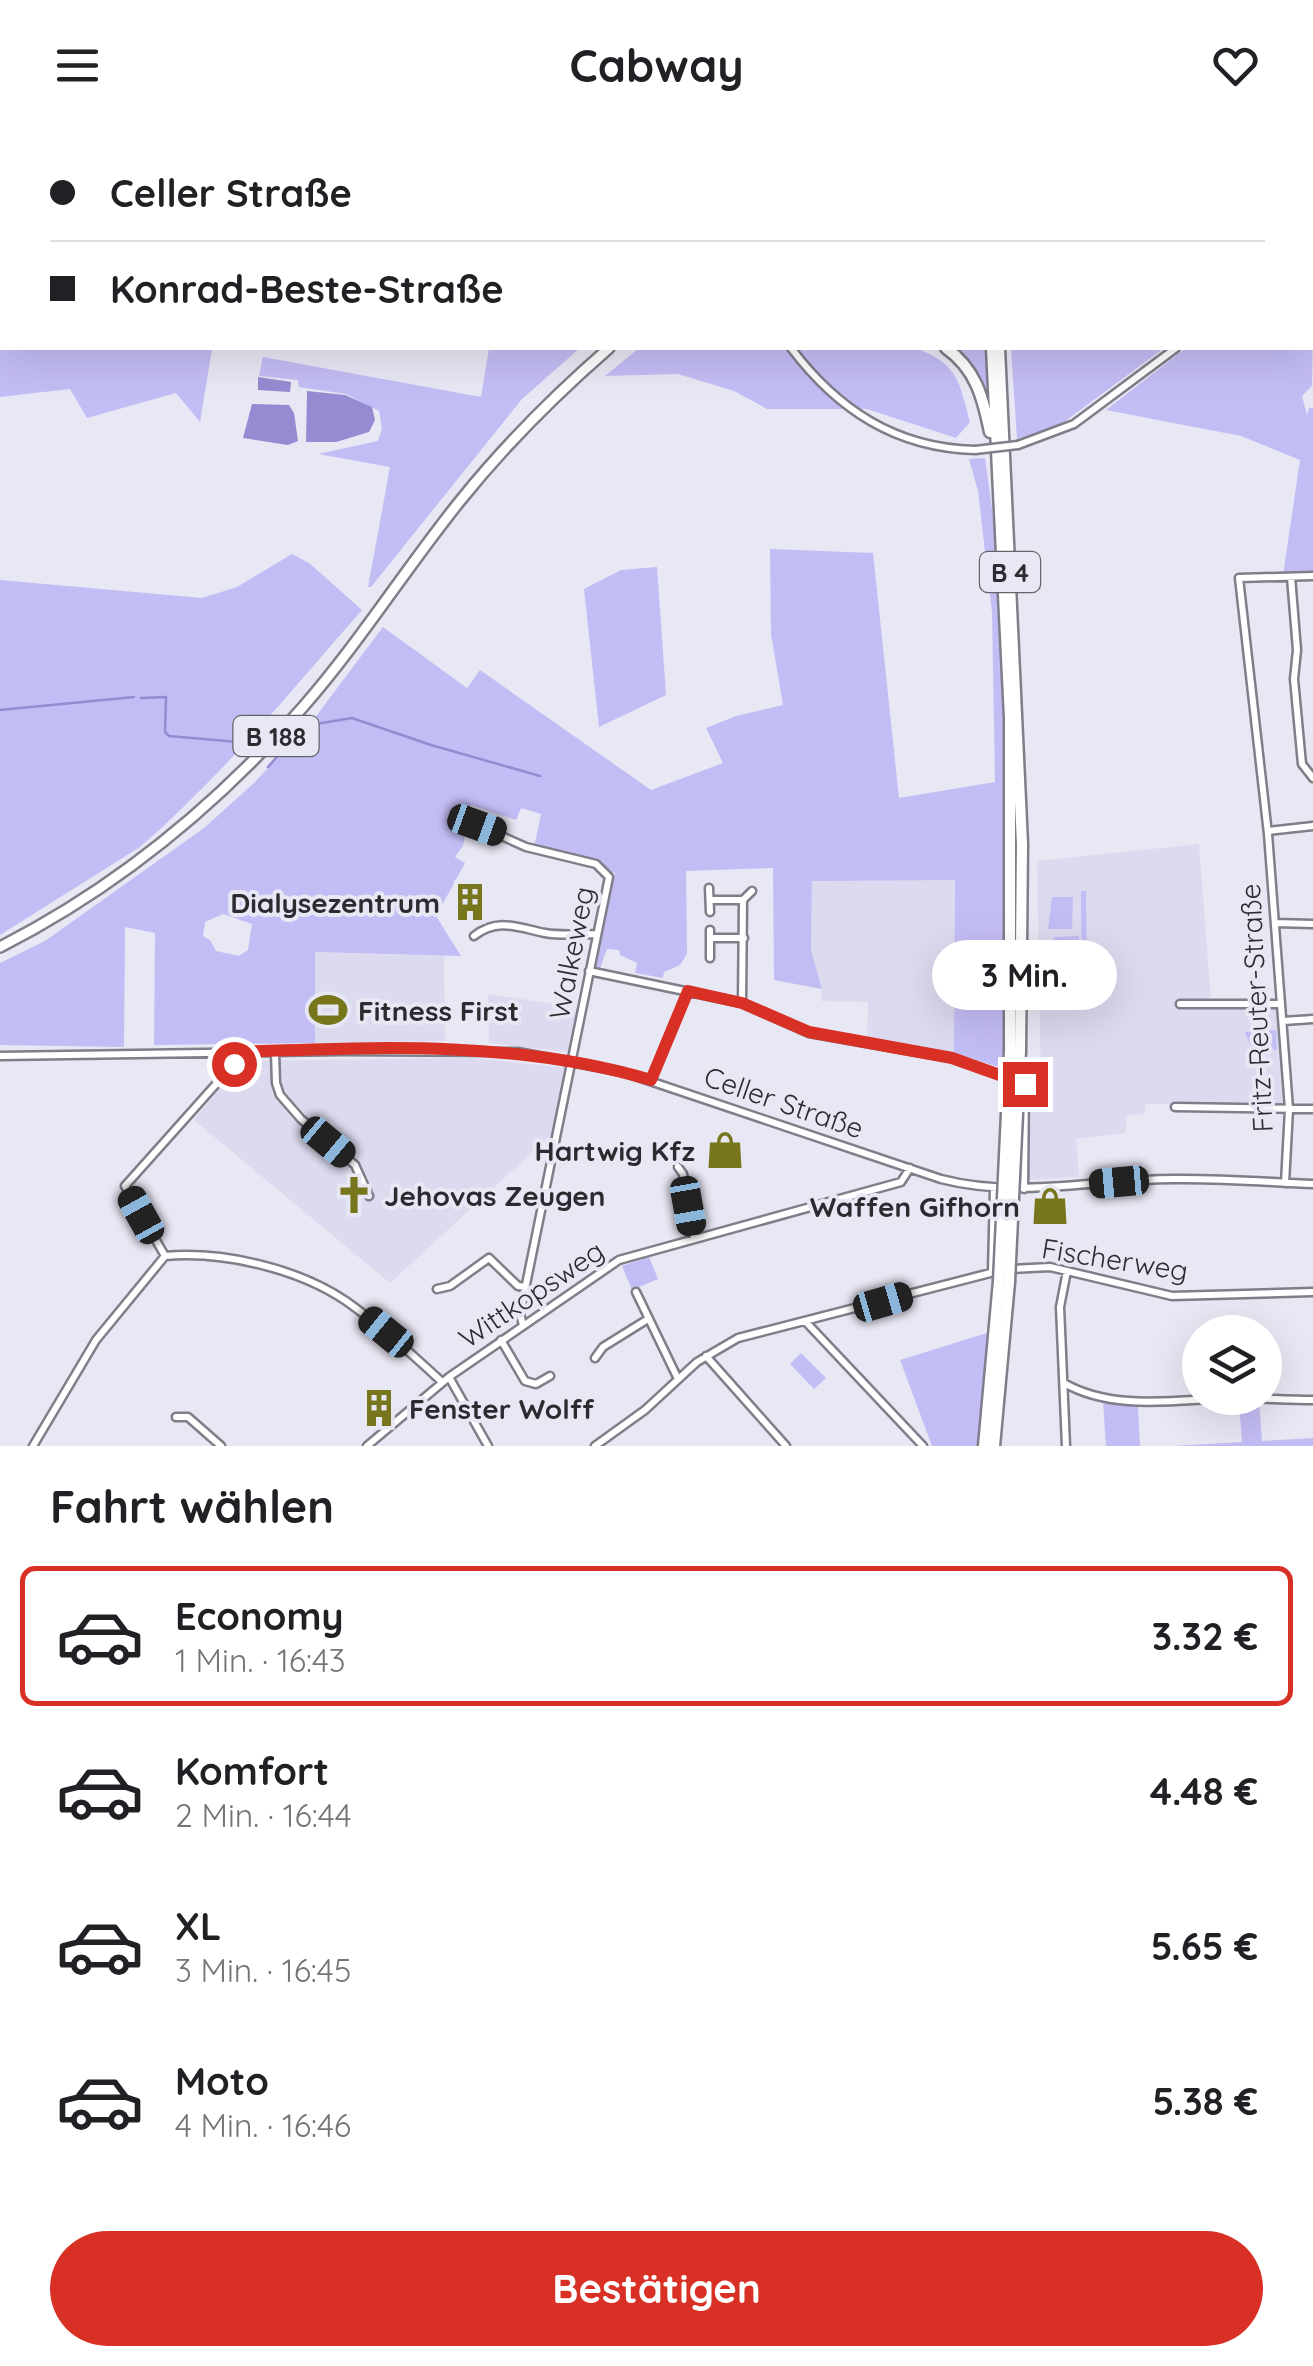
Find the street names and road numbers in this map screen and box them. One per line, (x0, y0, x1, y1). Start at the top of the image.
road number: B 4 (980, 552, 1040, 592)
road number: B 188 (234, 716, 318, 756)
street label: Fritz-Reuter-Straße (1232, 883, 1280, 1133)
street label: Walkeweg (541, 884, 601, 1022)
street label: Celler Straße (700, 1058, 868, 1146)
street label: Fischerweg (1039, 1230, 1191, 1288)
street label: Wittkopsweg (452, 1233, 610, 1355)

